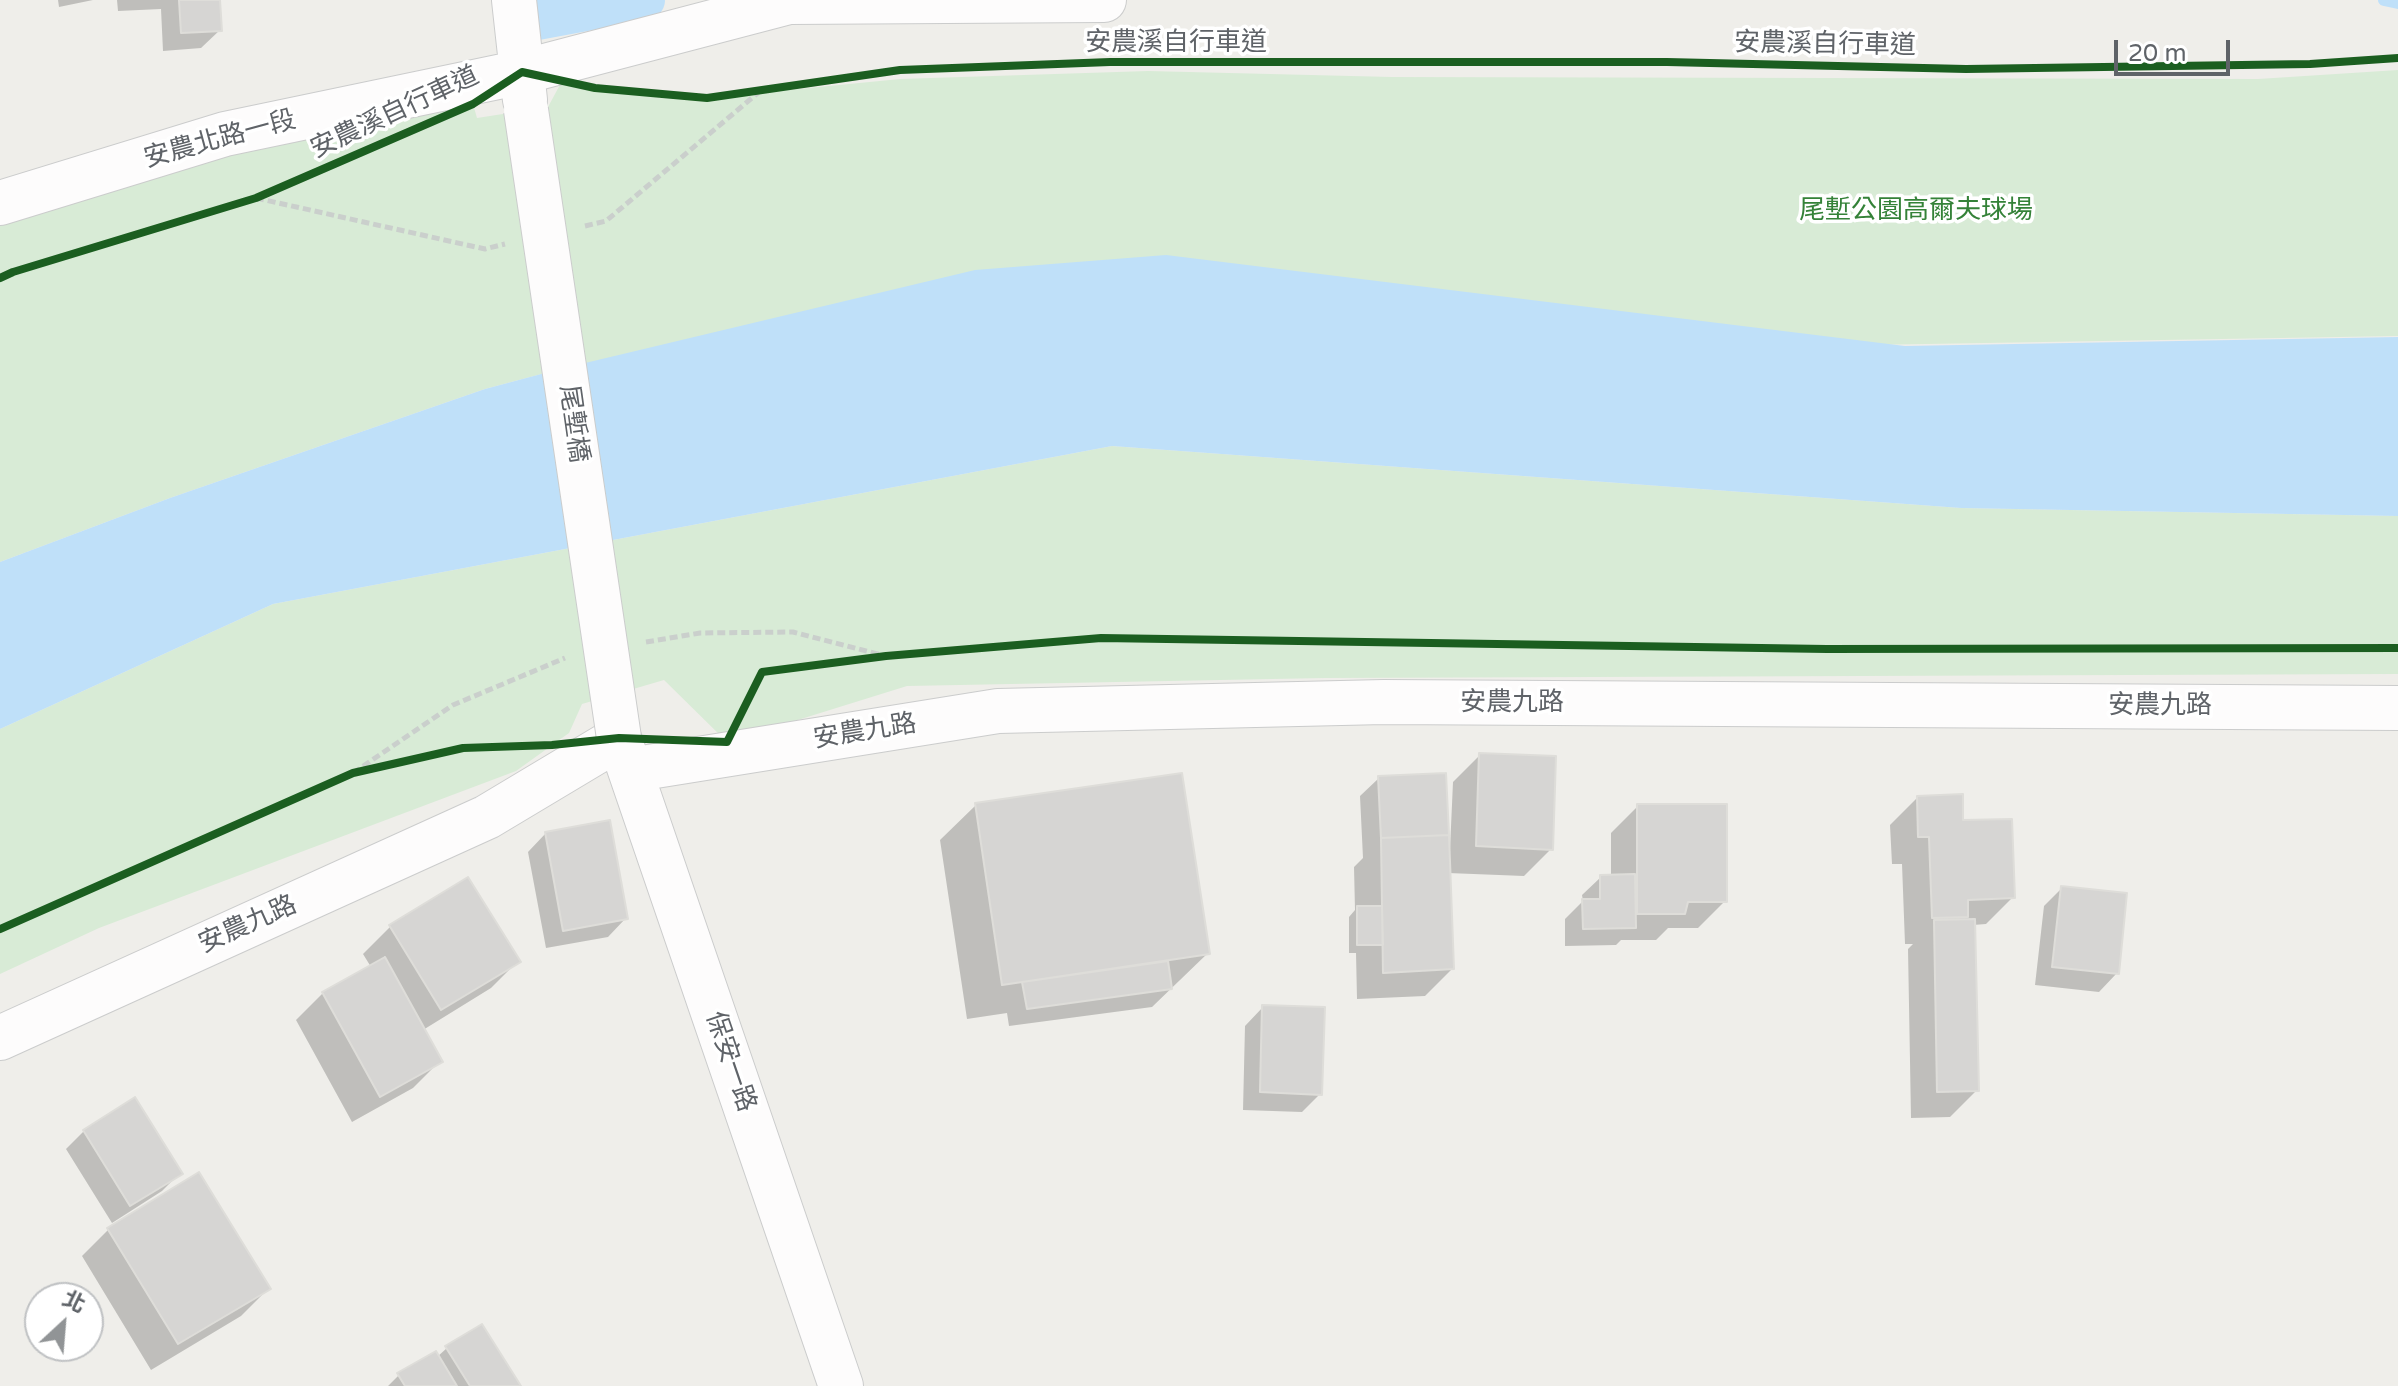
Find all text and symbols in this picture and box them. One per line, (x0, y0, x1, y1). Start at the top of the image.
scale bar (2118, 24, 2234, 74)
street label: 安農溪自行車道 (1085, 27, 1267, 59)
street label: 安農溪自行車道 (1734, 28, 1916, 62)
text: 20 m (2128, 39, 2186, 68)
street label: 安農溪自行車道 (306, 60, 484, 166)
street label: 安農北路一段 (141, 105, 299, 175)
park label: 尾塹公園高爾夫球場 (1799, 195, 2033, 227)
street label: 尾塹橋 (552, 383, 594, 465)
street label: 安農九路 (1460, 687, 1564, 719)
street label: 安農九路 (2108, 690, 2212, 722)
street label: 安農九路 (811, 708, 919, 756)
street label: 安農九路 (194, 890, 302, 960)
street label: 保安一路 (698, 1008, 762, 1116)
north arrow (24, 1282, 104, 1362)
text: 北 (58, 1286, 89, 1319)

